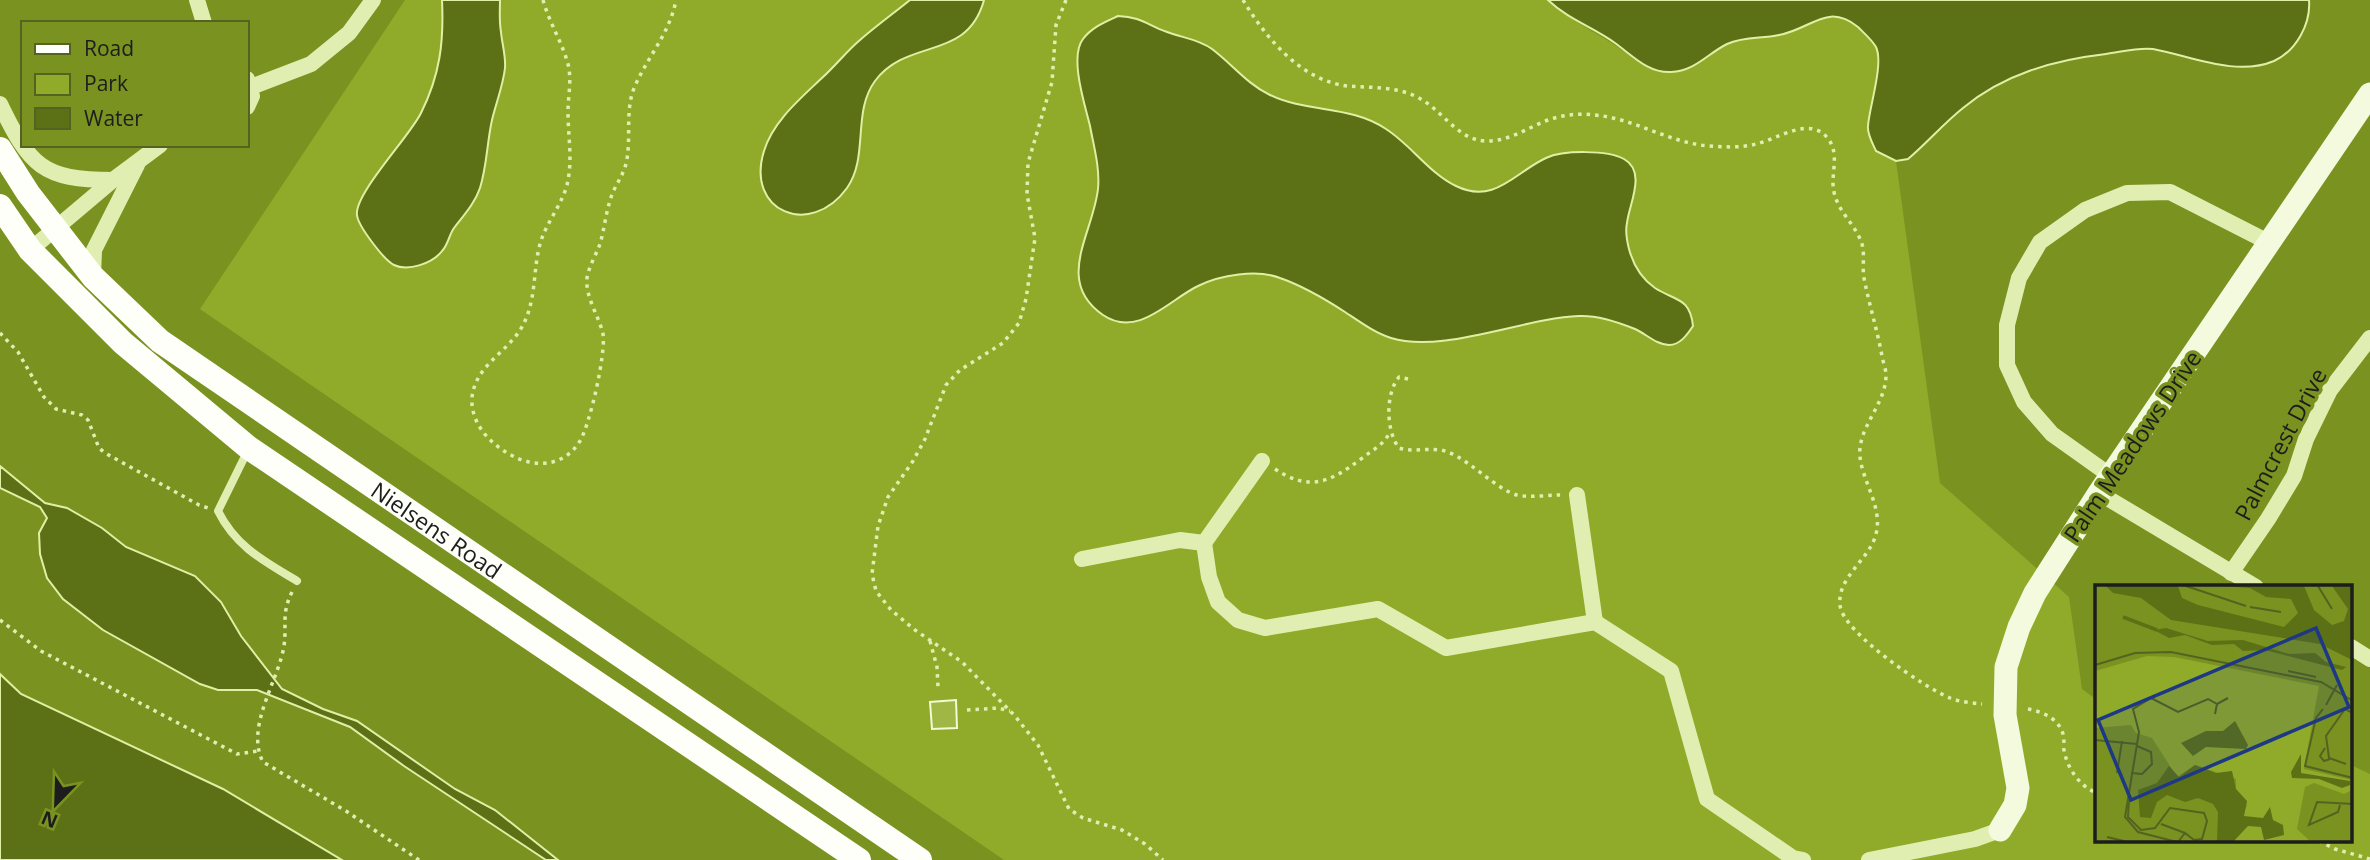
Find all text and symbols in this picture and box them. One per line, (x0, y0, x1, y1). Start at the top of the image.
legend (21, 21, 248, 147)
text: Road (84, 34, 134, 62)
text: Park (84, 69, 128, 97)
text: Water (84, 104, 143, 132)
street label: Palm Meadows Drive (2056, 344, 2208, 548)
street label: Palmcrest Drive (2226, 362, 2334, 526)
street label: Nielsens Road (365, 474, 508, 586)
inset map (2095, 585, 2352, 842)
north arrow (21, 769, 91, 839)
text: N (37, 805, 62, 835)

